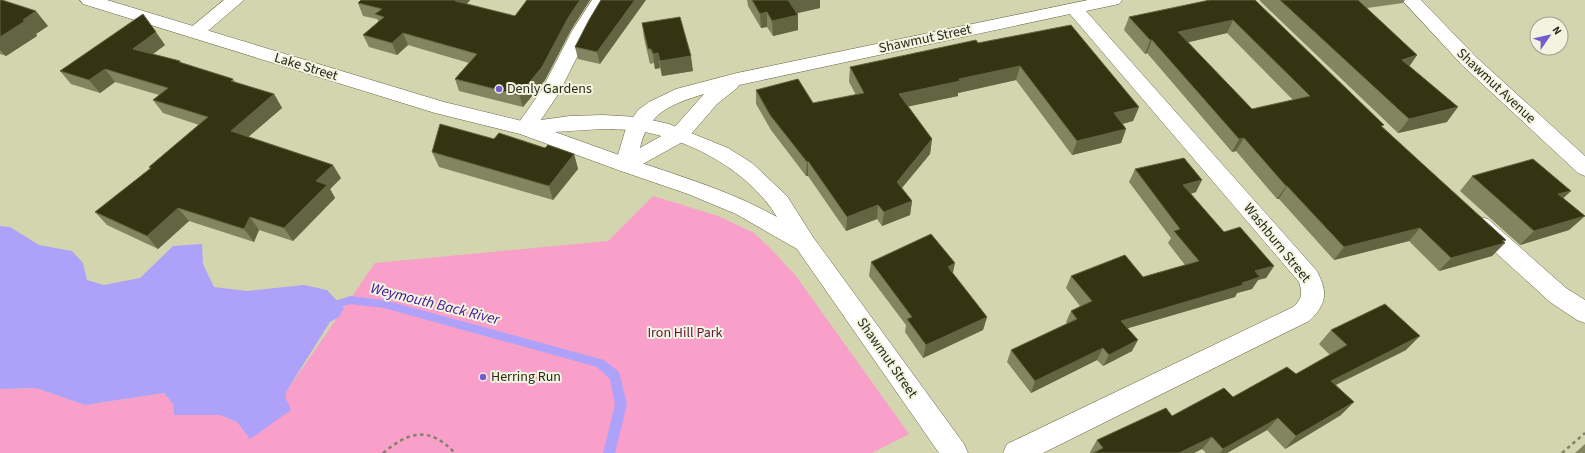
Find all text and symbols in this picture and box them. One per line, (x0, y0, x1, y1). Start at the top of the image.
north arrow (1529, 16, 1569, 56)
street label: Shawmut Street (877, 19, 973, 59)
text: N (1549, 23, 1565, 38)
street label: Shawmut Avenue (1452, 44, 1540, 128)
street label: Lake Street (272, 48, 340, 86)
place label: Denly Gardens (507, 79, 592, 99)
marker: Denly Gardens (494, 84, 504, 94)
street label: Washburn Street (1239, 199, 1315, 287)
water label: Weymouth Back River (368, 278, 503, 330)
street label: Shawmut Street (852, 314, 922, 402)
park label: Iron Hill Park (647, 323, 723, 343)
place label: Herring Run (491, 367, 561, 387)
marker: Herring Run (478, 372, 488, 382)

